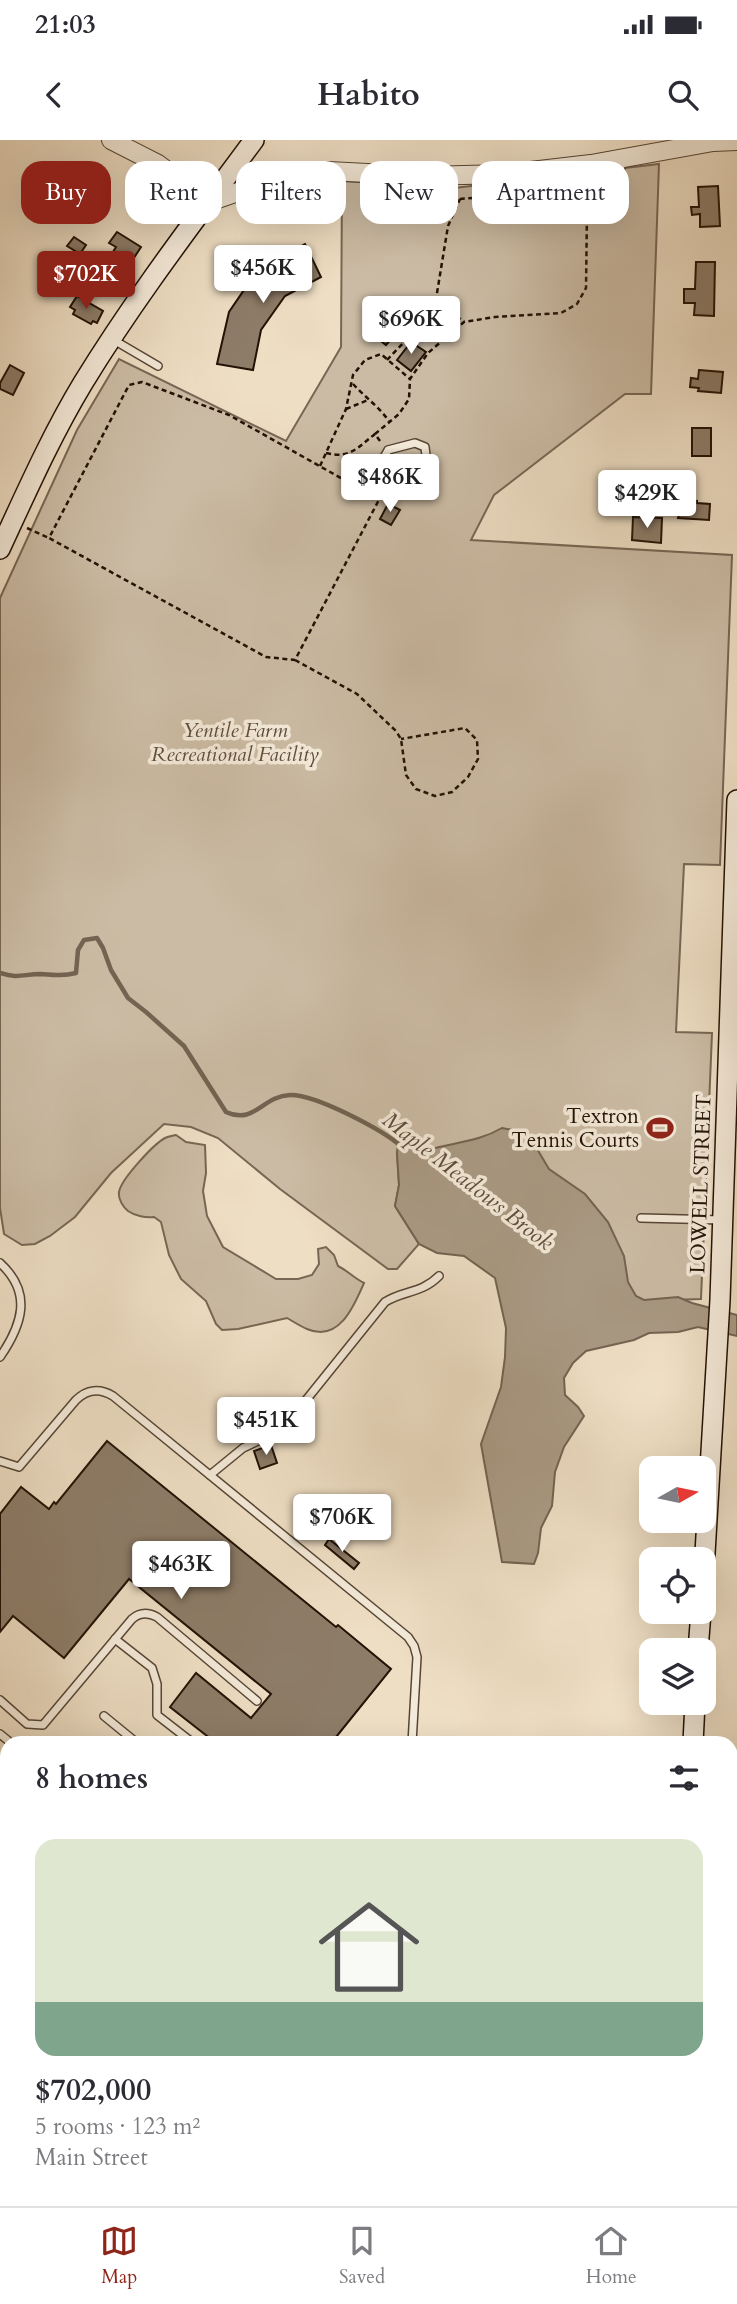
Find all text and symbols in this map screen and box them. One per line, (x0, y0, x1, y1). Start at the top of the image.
text: 21:03 (35, 7, 96, 42)
text: Habito (317, 73, 420, 117)
icon: back (35, 76, 73, 114)
icon: search (664, 76, 702, 114)
chip: Buy (21, 161, 111, 224)
chip: Rent (125, 161, 222, 224)
chip: Filters (236, 161, 346, 224)
chip: New (360, 161, 458, 224)
chip: Apartment (472, 161, 629, 224)
pin: $456K (214, 246, 312, 305)
pin: $702K (37, 251, 135, 311)
text: $456K (230, 252, 296, 283)
text: $702K (53, 258, 119, 289)
pin: $696K (362, 296, 460, 356)
text: $696K (378, 303, 444, 334)
pin: $486K (341, 454, 439, 514)
text: $486K (357, 461, 423, 492)
pin: $429K (598, 470, 696, 530)
text: $429K (614, 477, 680, 508)
park label: Yentile Farm Recreational Facility (151, 716, 319, 769)
street label: LOWELL STREET (683, 1094, 719, 1274)
place label: Textron Tennis Courts (511, 1102, 639, 1155)
water label: Maple Meadows Brook (376, 1104, 560, 1258)
sports icon: Textron Tennis Courts (645, 1113, 675, 1143)
pin: $451K (217, 1398, 315, 1457)
text: $451K (233, 1404, 299, 1435)
north arrow (639, 1456, 716, 1533)
map controls (639, 1456, 716, 1715)
pin: $706K (293, 1494, 391, 1554)
text: $706K (309, 1501, 375, 1532)
pin: $463K (132, 1542, 230, 1601)
button: locate (639, 1547, 716, 1624)
text: $463K (148, 1548, 214, 1579)
button: layers (639, 1638, 716, 1715)
text: 8 homes (35, 1758, 148, 1799)
icon: filters (665, 1759, 703, 1797)
icon: home (306, 1884, 432, 2010)
text: $702,000 (35, 2070, 151, 2111)
text: 5 rooms · 123 m² (35, 2111, 200, 2142)
text: Main Street (35, 2142, 148, 2173)
tab: Map (100, 2222, 138, 2290)
tab: Saved (339, 2222, 385, 2290)
tab: Home (586, 2222, 637, 2290)

